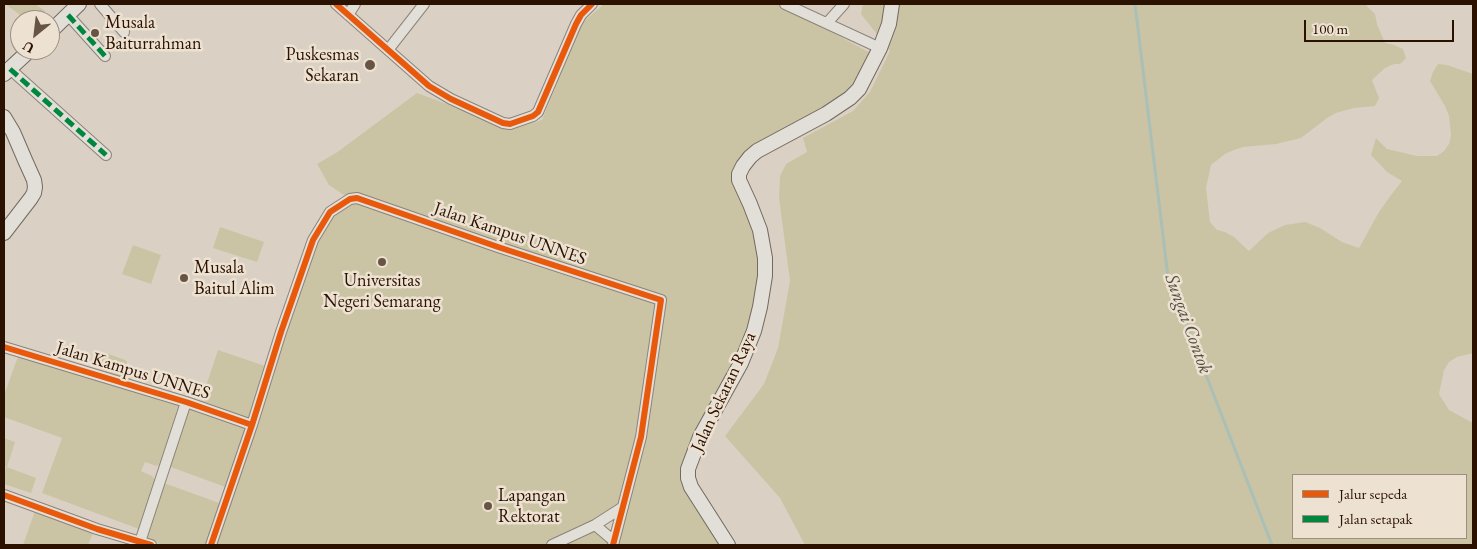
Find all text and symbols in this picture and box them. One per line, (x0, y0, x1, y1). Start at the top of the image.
north arrow (10, 10, 60, 60)
scale bar (1307, 10, 1457, 42)
place label: Musala Baiturrahman (105, 12, 201, 54)
text: 100 m (1312, 19, 1348, 38)
marker: Musala Baiturrahman (89, 27, 101, 39)
text: U (19, 37, 37, 58)
place label: Puskesmas Sekaran (285, 44, 359, 86)
marker: Puskesmas Sekaran (363, 58, 377, 72)
street label: Jalan Kampus UNNES (431, 198, 589, 270)
marker: Universitas Negeri Semarang (376, 256, 388, 268)
place label: Musala Baitul Alim (194, 257, 274, 300)
place label: Universitas Negeri Semarang (323, 270, 441, 312)
water label: Sungai Contok (1159, 271, 1217, 377)
marker: Musala Baitul Alim (178, 272, 190, 284)
street label: Jalan Sekaran Raya (687, 329, 761, 455)
street label: Jalan Kampus UNNES (53, 337, 213, 405)
legend (1292, 474, 1467, 539)
text: Jalur sepeda (1339, 484, 1407, 503)
place label: Lapangan Rektorat (498, 485, 566, 528)
marker: Lapangan Rektorat (482, 500, 494, 512)
text: Jalan setapak (1339, 509, 1413, 528)

